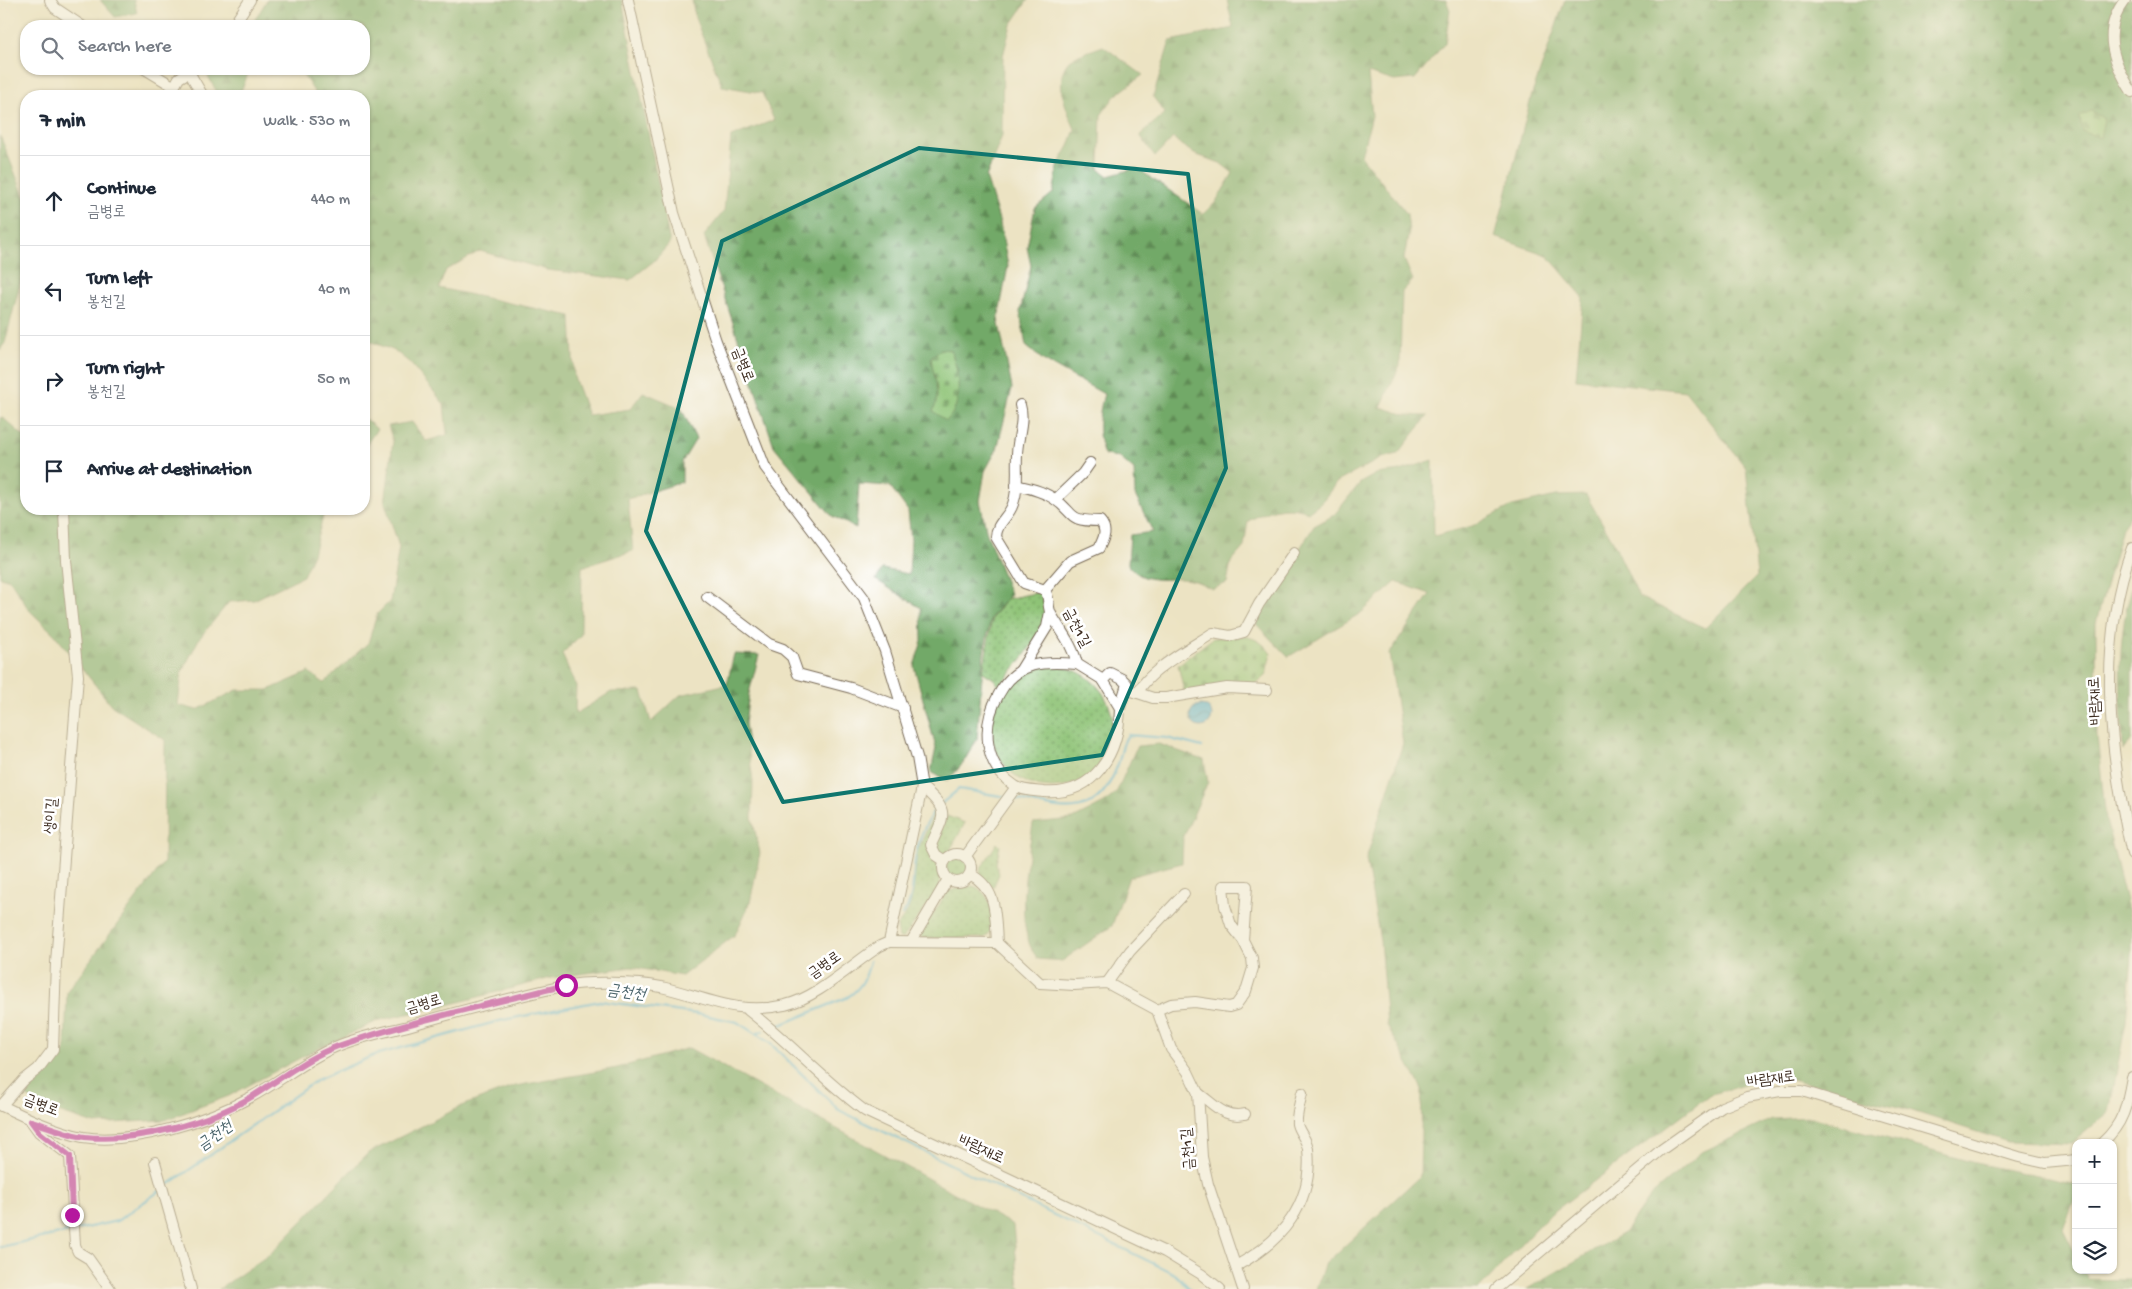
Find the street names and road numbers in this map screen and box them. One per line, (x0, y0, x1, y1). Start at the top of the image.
street label: 금병로 (727, 345, 757, 385)
street label: 금천1길 (1058, 605, 1094, 651)
street label: 바람재로 (2086, 677, 2106, 725)
street label: 생이길 (42, 797, 62, 835)
street label: 금병로 (805, 948, 845, 984)
street label: 금병로 (404, 991, 444, 1019)
street label: 바람재로 (1746, 1068, 1796, 1092)
street label: 금병로 (21, 1091, 61, 1121)
street label: 금천1길 (1178, 1127, 1200, 1171)
street label: 바람재로 (955, 1132, 1007, 1168)

